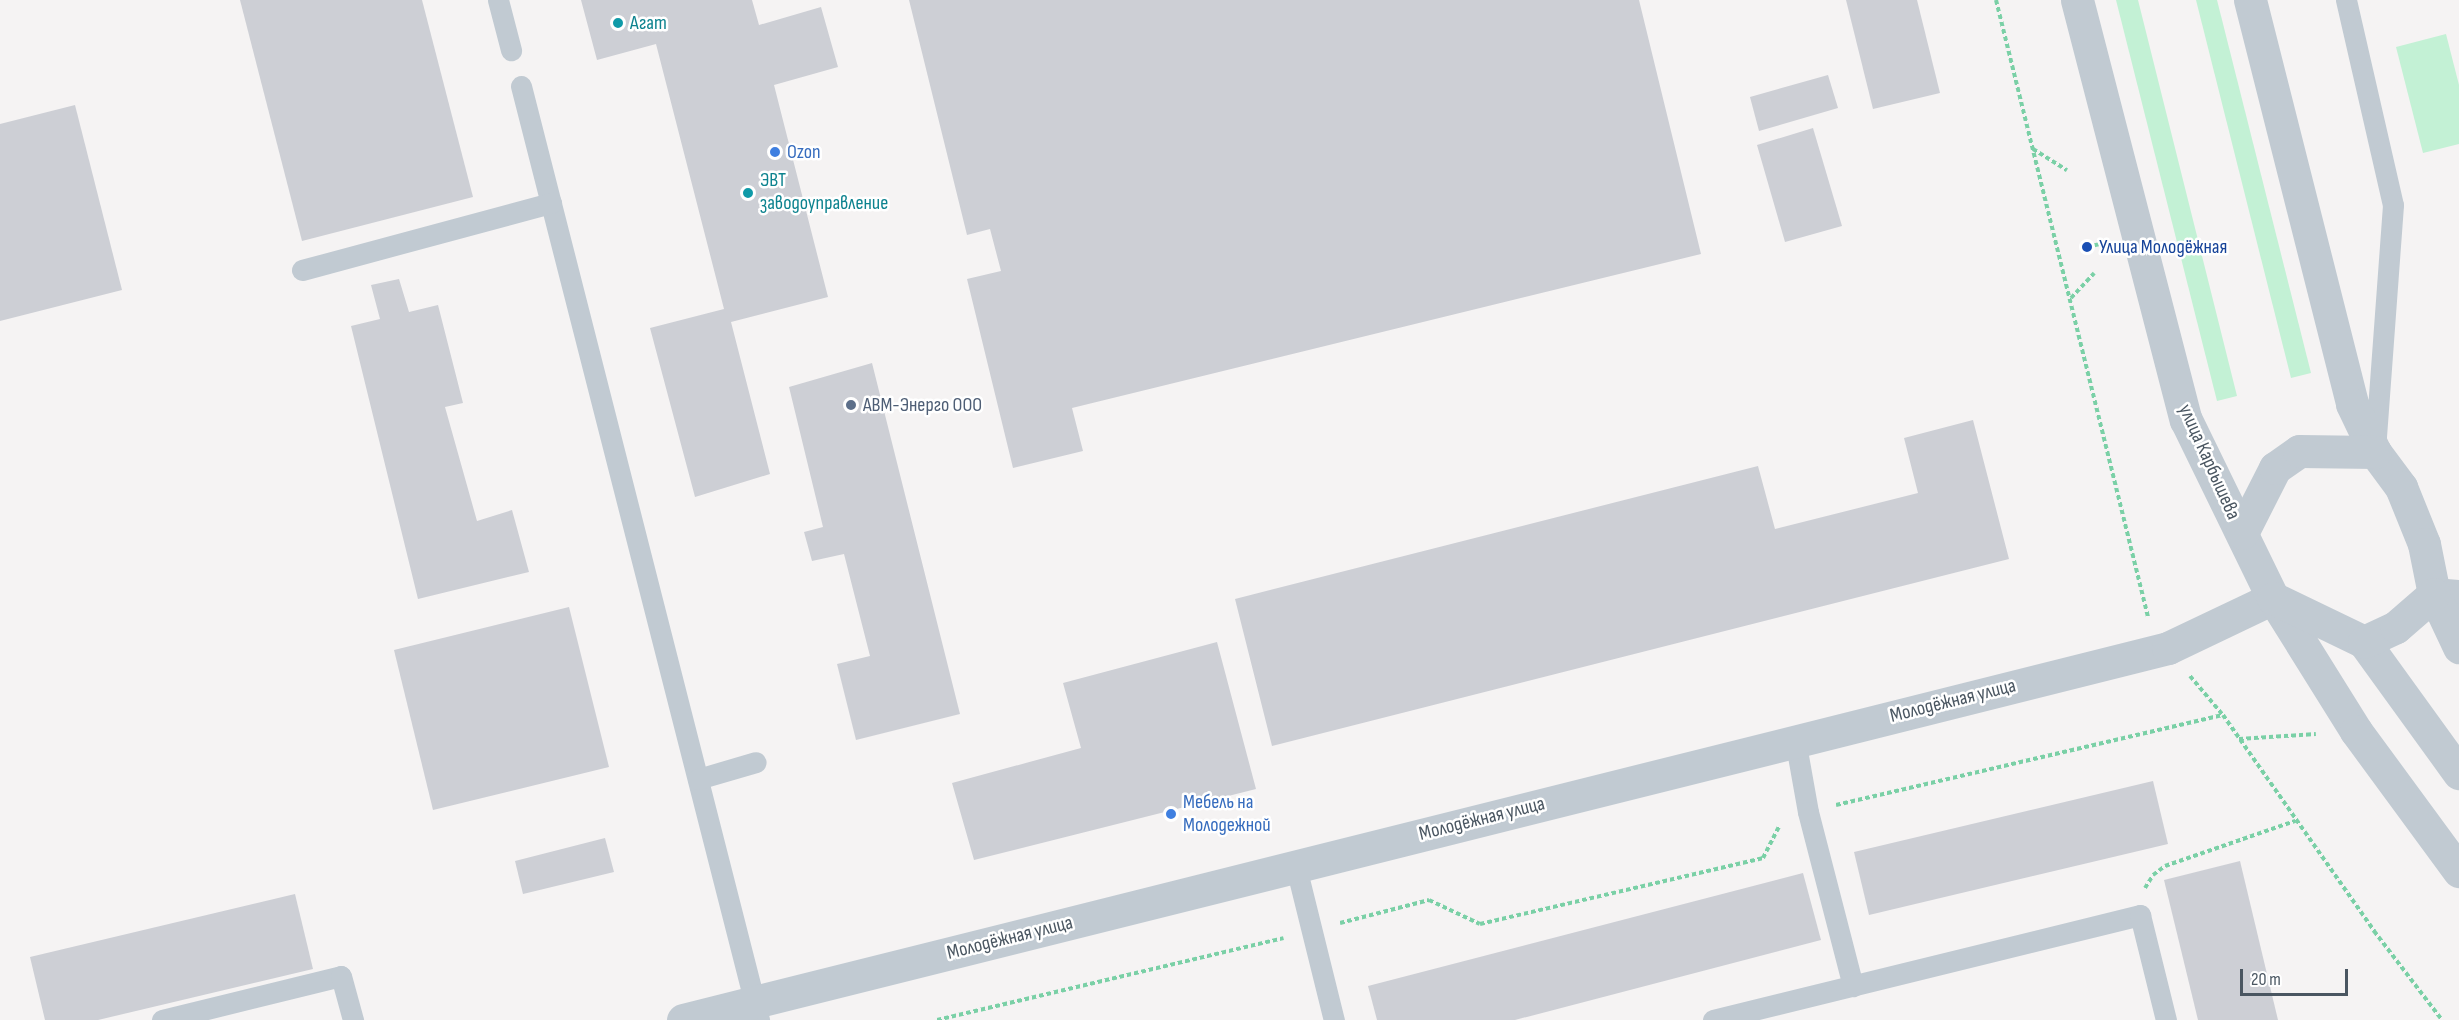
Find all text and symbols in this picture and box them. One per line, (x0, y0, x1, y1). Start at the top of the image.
place label: Агат (630, 11, 667, 35)
marker: Агат (611, 16, 625, 30)
place label: Ozon (787, 140, 821, 164)
marker: Ozon (768, 145, 782, 159)
place label: ЭВТ заводоуправление (760, 169, 888, 216)
marker: ЭВТ заводоуправление (741, 186, 755, 200)
place label: Улица Молодёжная (2099, 235, 2227, 259)
marker: Улица Молодёжная (2080, 240, 2094, 254)
place label: АВМ-Энерго ООО (863, 393, 982, 417)
marker: АВМ-Энерго ООО (844, 398, 858, 412)
street label: улица Карбышева (2173, 401, 2245, 523)
street label: Молодёжная улица (1888, 674, 2018, 728)
place label: Мебель на Молодежной (1183, 790, 1271, 837)
street label: Молодёжная улица (1417, 792, 1547, 846)
marker: Мебель на Молодежной (1164, 807, 1178, 821)
street label: Молодёжная улица (945, 911, 1075, 965)
scale bar (2243, 957, 2351, 995)
text: 20 m (2251, 969, 2281, 990)

